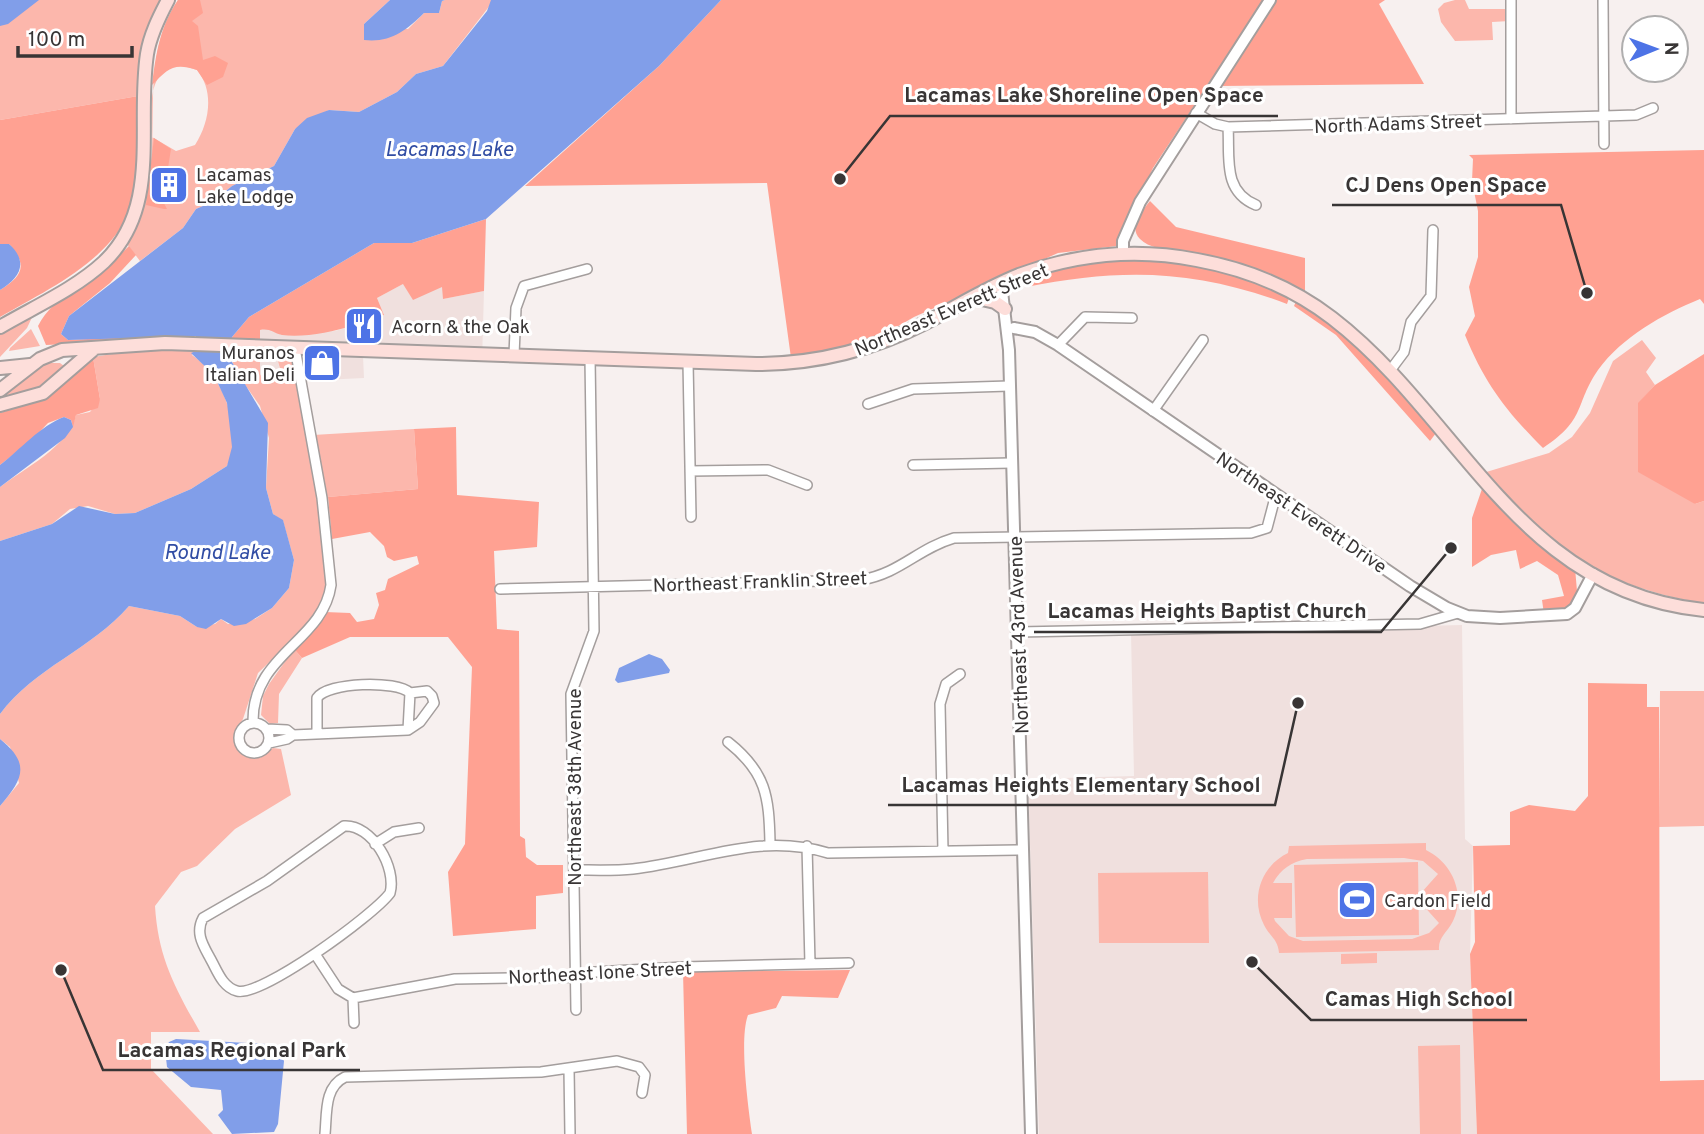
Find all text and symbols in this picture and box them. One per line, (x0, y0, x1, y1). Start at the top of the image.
scale bar (18, 14, 131, 58)
north arrow (1620, 14, 1690, 84)
text: 100 m (28, 27, 85, 54)
text: N (1658, 42, 1682, 56)
callout: Lacamas Lake Shoreline Open Space (890, 74, 1278, 116)
text: Lacamas Lake Shoreline Open Space (904, 83, 1264, 110)
street label: North Adams Street (1314, 110, 1483, 140)
water label: Lacamas Lake (385, 137, 514, 164)
callout: CJ Dens Open Space (1332, 163, 1561, 205)
building icon: Lacamas Lake Lodge (148, 164, 190, 206)
place label: Lacamas Lake Lodge (196, 164, 294, 210)
text: CJ Dens Open Space (1345, 173, 1547, 200)
street label: Northeast Everett Street (851, 259, 1052, 363)
restaurant icon: Acorn & the Oak (343, 305, 385, 347)
place label: Acorn & the Oak (391, 316, 530, 340)
place label: Muranos Italian Deli (205, 342, 295, 388)
shop icon: Muranos Italian Deli (301, 342, 343, 384)
street label: Northeast Everett Drive (1211, 448, 1391, 580)
street label: Northeast 43rd Avenue (1005, 536, 1035, 734)
water label: Round Lake (164, 540, 271, 567)
street label: Northeast Franklin Street (652, 567, 868, 599)
callout: Lacamas Heights Baptist Church (1034, 590, 1381, 632)
text: Lacamas Heights Baptist Church (1047, 599, 1367, 626)
street label: Northeast 38th Avenue (564, 688, 588, 886)
callout: Lacamas Heights Elementary School (888, 763, 1275, 805)
text: Lacamas Heights Elementary School (901, 773, 1261, 800)
sports icon: Cardon Field (1336, 879, 1378, 921)
place label: Cardon Field (1384, 890, 1491, 914)
street label: Northeast Ione Street (508, 957, 693, 991)
callout: Camas High School (1311, 978, 1527, 1020)
text: Camas High School (1325, 987, 1513, 1014)
callout: Lacamas Regional Park (103, 1028, 360, 1070)
text: Lacamas Regional Park (118, 1038, 347, 1065)

